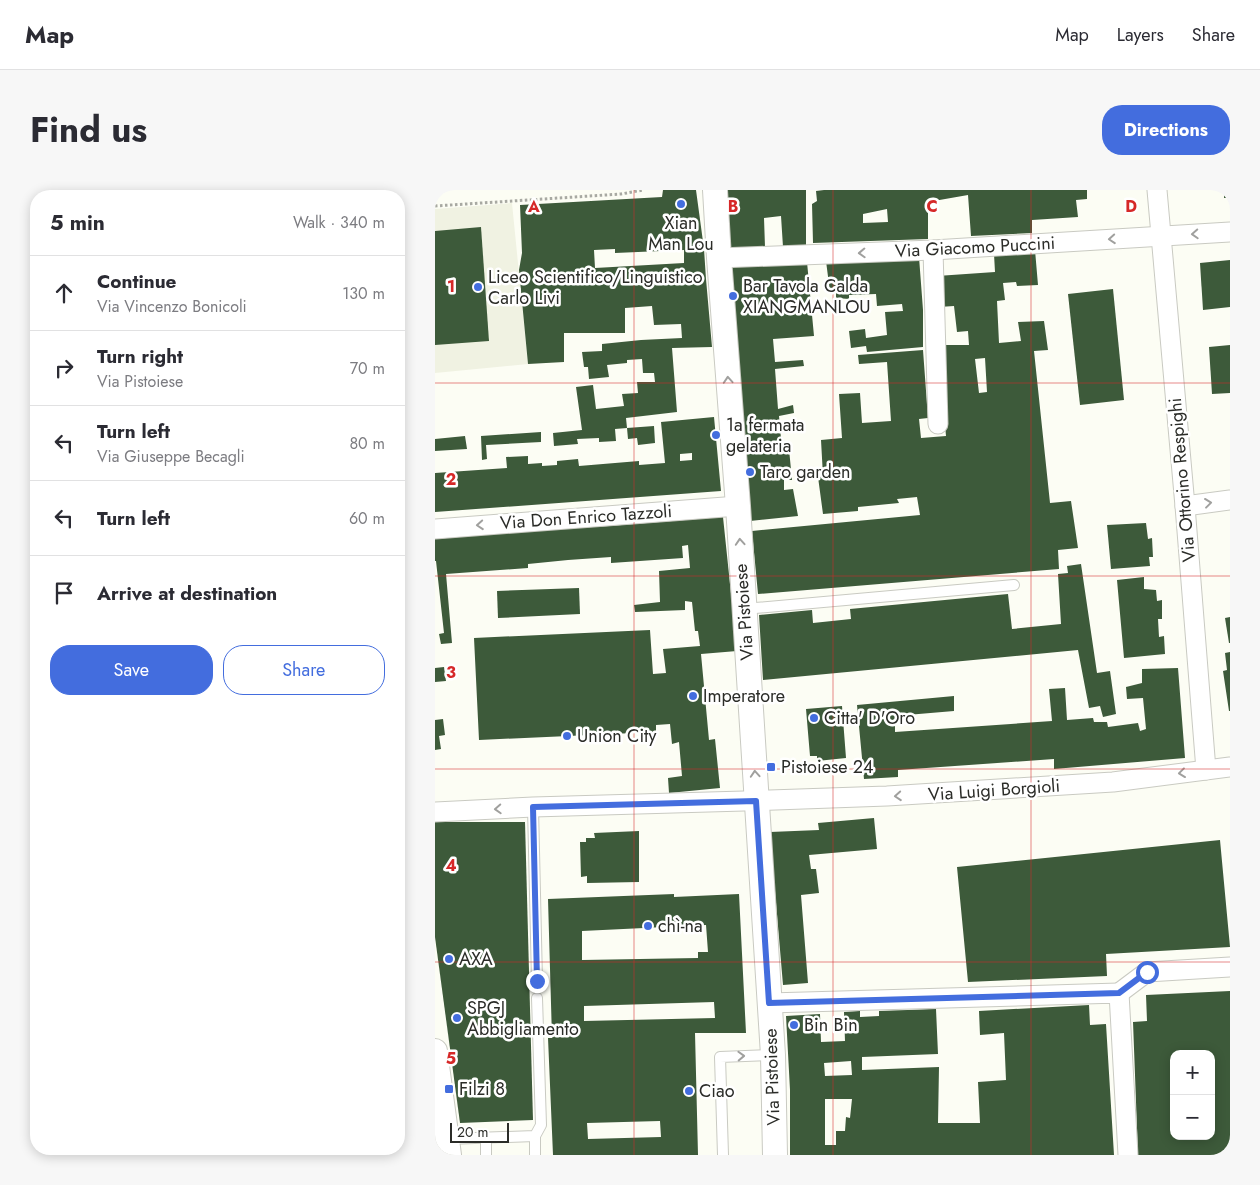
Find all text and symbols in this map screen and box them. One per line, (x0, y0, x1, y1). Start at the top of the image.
text: Map (25, 17, 74, 52)
text: Map (1055, 22, 1089, 48)
text: Layers (1117, 22, 1164, 48)
text: Share (1192, 22, 1235, 48)
text: Find us (30, 105, 147, 155)
button: Directions (1102, 105, 1230, 155)
text: A (527, 195, 540, 218)
text: B (728, 195, 738, 218)
text: C (926, 195, 938, 218)
text: D (1125, 195, 1137, 218)
marker: Xian Man Lou (675, 198, 687, 210)
text: 5 min (50, 208, 105, 238)
place label: Xian Man Lou (648, 210, 714, 257)
text: Walk · 340 m (293, 211, 385, 234)
one-way arrow (1191, 229, 1199, 240)
street label: Via Giacomo Puccini (894, 230, 1056, 264)
one-way arrow (1108, 234, 1116, 245)
one-way arrow (858, 248, 866, 258)
place label: Liceo Scientifico/Linguistico Carlo Livi (488, 264, 703, 311)
text: Continue (97, 268, 176, 295)
place label: Bar Tavola Calda XIANGMANLOU (743, 273, 871, 320)
text: 1 (447, 275, 455, 298)
icon: ahead (50, 279, 78, 307)
marker: Liceo Scientifico/Linguistico Carlo Livi (472, 281, 484, 293)
text: 130 m (342, 282, 385, 305)
marker: Bar Tavola Calda XIANGMANLOU (727, 290, 739, 302)
text: Via Vincenzo Bonicoli (97, 295, 247, 318)
text: Turn right (97, 343, 183, 370)
icon: right (50, 354, 78, 382)
text: 70 m (350, 357, 385, 380)
text: Via Pistoiese (97, 370, 183, 393)
one-way arrow (723, 376, 734, 384)
street label: Via Ottorino Respighi (1162, 397, 1202, 563)
place label: 1a fermata gelateria (726, 412, 804, 459)
text: Turn left (97, 418, 170, 445)
icon: left (50, 429, 78, 457)
marker: 1a fermata gelateria (710, 429, 722, 441)
text: 80 m (349, 432, 385, 455)
text: Via Giuseppe Becagli (97, 445, 245, 468)
place label: Taro garden (760, 459, 850, 485)
marker: Taro garden (744, 466, 756, 478)
text: 2 (446, 468, 456, 491)
street label: Via Don Enrico Tazzoli (499, 498, 673, 536)
one-way arrow (1204, 498, 1212, 509)
icon: left (50, 504, 78, 532)
text: Turn left (97, 505, 170, 532)
text: 60 m (349, 507, 385, 530)
one-way arrow (475, 520, 483, 531)
one-way arrow (735, 538, 746, 546)
street label: Via Pistoiese (728, 563, 760, 661)
icon: arrive (50, 579, 78, 607)
text: Arrive at destination (97, 580, 277, 607)
button: Save (50, 645, 213, 695)
button: Share (223, 645, 385, 695)
text: 3 (446, 661, 456, 684)
place label: Imperatore (703, 683, 785, 709)
marker: Imperatore (687, 690, 699, 702)
place label: Citta' D'Oro (824, 705, 915, 731)
marker: Citta' D'Oro (808, 712, 820, 724)
place label: Union City (577, 723, 656, 749)
marker: Union City (561, 730, 573, 742)
place label: Pistoiese 24 (781, 754, 874, 780)
marker: Pistoiese 24 (765, 761, 777, 773)
one-way arrow (1177, 767, 1185, 778)
one-way arrow (749, 770, 760, 778)
street label: Via Luigi Borgioli (927, 772, 1061, 808)
one-way arrow (893, 790, 901, 801)
one-way arrow (494, 803, 502, 814)
text: 4 (445, 854, 457, 877)
place label: chì-na (658, 913, 703, 939)
marker: chì-na (642, 920, 654, 932)
place label: AXA (459, 946, 493, 972)
marker: AXA (443, 953, 455, 965)
route start (1136, 961, 1159, 984)
route end (526, 970, 549, 993)
place label: SPGJ Abbigliamento (467, 995, 579, 1042)
marker: SPGJ Abbigliamento (451, 1012, 463, 1024)
place label: Bin Bin (804, 1012, 858, 1038)
marker: Bin Bin (788, 1019, 800, 1031)
street label: Via Pistoiese (757, 1028, 787, 1126)
text: 5 (446, 1047, 456, 1070)
map controls (1170, 1050, 1215, 1140)
button: + (1170, 1050, 1215, 1095)
one-way arrow (737, 1051, 745, 1061)
place label: Filzi 8 (459, 1076, 505, 1102)
place label: Ciao (699, 1078, 735, 1104)
marker: Filzi 8 (443, 1083, 455, 1095)
marker: Ciao (683, 1085, 695, 1097)
button: − (1170, 1095, 1215, 1140)
scale bar (450, 1120, 509, 1143)
text: 20 m (457, 1122, 489, 1142)

